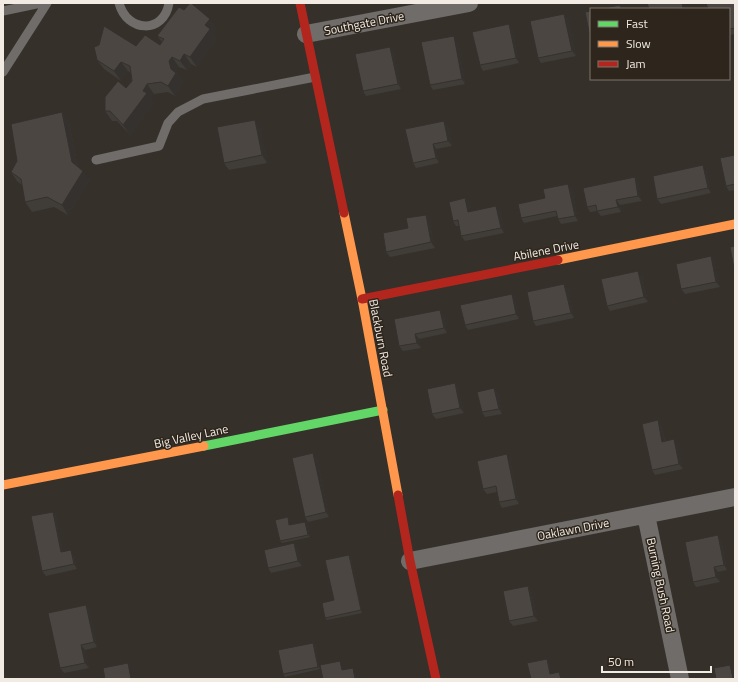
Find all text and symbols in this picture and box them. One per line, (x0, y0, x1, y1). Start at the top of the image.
street label: Southgate Drive (322, 6, 406, 40)
legend (590, 8, 730, 80)
text: Fast (626, 14, 649, 33)
text: Slow (626, 34, 651, 53)
text: Jam (626, 54, 646, 73)
street label: Abilene Drive (512, 234, 580, 266)
street label: Blackburn Road (364, 297, 398, 379)
street label: Big Valley Lane (152, 419, 230, 453)
street label: Oaklawn Drive (535, 513, 611, 545)
street label: Burning Bush Road (642, 536, 680, 634)
scale bar (602, 648, 711, 674)
text: 50 m (608, 652, 634, 671)

